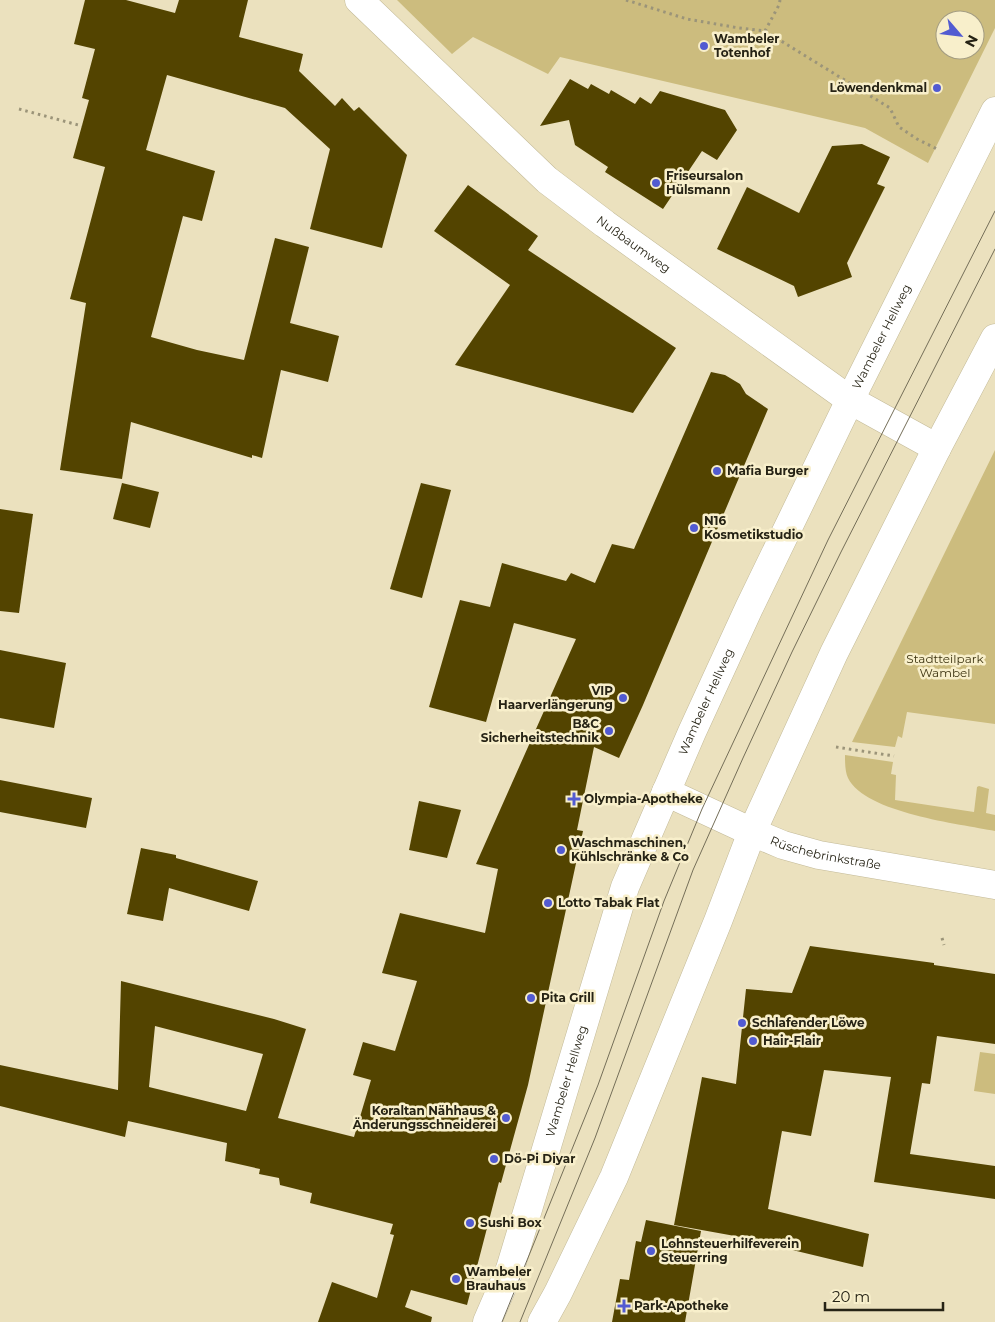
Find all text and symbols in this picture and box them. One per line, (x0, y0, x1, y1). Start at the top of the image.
north arrow (935, 10, 985, 60)
place label: Wambeler Totenhof (714, 31, 780, 60)
text: N (961, 32, 982, 50)
marker: Wambeler Totenhof (698, 40, 710, 52)
place label: Löwendenkmal (830, 80, 927, 95)
marker: Löwendenkmal (931, 82, 943, 94)
place label: Friseursalon Hülsmann (666, 168, 743, 197)
marker: Friseursalon Hülsmann (650, 177, 662, 189)
street label: Nußbaumweg (594, 212, 674, 276)
street label: Wambeler Hellweg (849, 281, 914, 392)
place label: Mafia Burger (727, 463, 809, 478)
marker: Mafia Burger (711, 465, 723, 477)
place label: N16 Kosmetikstudio (704, 513, 803, 542)
marker: N16 Kosmetikstudio (688, 522, 700, 534)
street label: Wambeler Hellweg (675, 646, 736, 757)
park label: Stadtteilpark Wambel (906, 651, 984, 680)
place label: VIP Haarverlängerung (498, 683, 613, 712)
marker: VIP Haarverlängerung (617, 692, 629, 704)
place label: B&C Sicherheitstechnik (481, 716, 599, 745)
marker: B&C Sicherheitstechnik (603, 725, 615, 737)
place label: Olympia-Apotheke (584, 791, 703, 806)
marker: Olympia-Apotheke (568, 793, 580, 805)
street label: Rüschebrinkstraße (768, 833, 882, 872)
place label: Waschmaschinen, Kühlschränke & Co (571, 835, 689, 864)
marker: Waschmaschinen, Kühlschränke & Co (555, 844, 567, 856)
place label: Lotto Tabak Flat (558, 895, 660, 910)
marker: Lotto Tabak Flat (542, 897, 554, 909)
place label: Pita Grill (541, 990, 594, 1005)
marker: Pita Grill (525, 992, 537, 1004)
place label: Schlafender Löwe (752, 1015, 865, 1030)
marker: Schlafender Löwe (736, 1017, 748, 1029)
street label: Wambeler Hellweg (542, 1023, 590, 1139)
place label: Hair-Flair (763, 1033, 821, 1048)
marker: Hair-Flair (747, 1035, 759, 1047)
place label: Koraltan Nähhaus & Änderungsschneiderei (352, 1103, 496, 1132)
marker: Koraltan Nähhaus & Änderungsschneiderei (500, 1112, 512, 1124)
place label: Dö-Pi Diyar (504, 1151, 575, 1166)
marker: Dö-Pi Diyar (488, 1153, 500, 1165)
place label: Sushi Box (480, 1215, 542, 1230)
marker: Sushi Box (464, 1217, 476, 1229)
place label: Lohnsteuerhilfeverein Steuerring (661, 1236, 799, 1265)
marker: Lohnsteuerhilfeverein Steuerring (645, 1245, 657, 1257)
place label: Wambeler Brauhaus (466, 1264, 532, 1293)
marker: Wambeler Brauhaus (450, 1273, 462, 1285)
scale bar (825, 1280, 942, 1312)
text: 20 m (832, 1287, 870, 1306)
place label: Park-Apotheke (634, 1298, 729, 1313)
marker: Park-Apotheke (618, 1300, 630, 1312)

